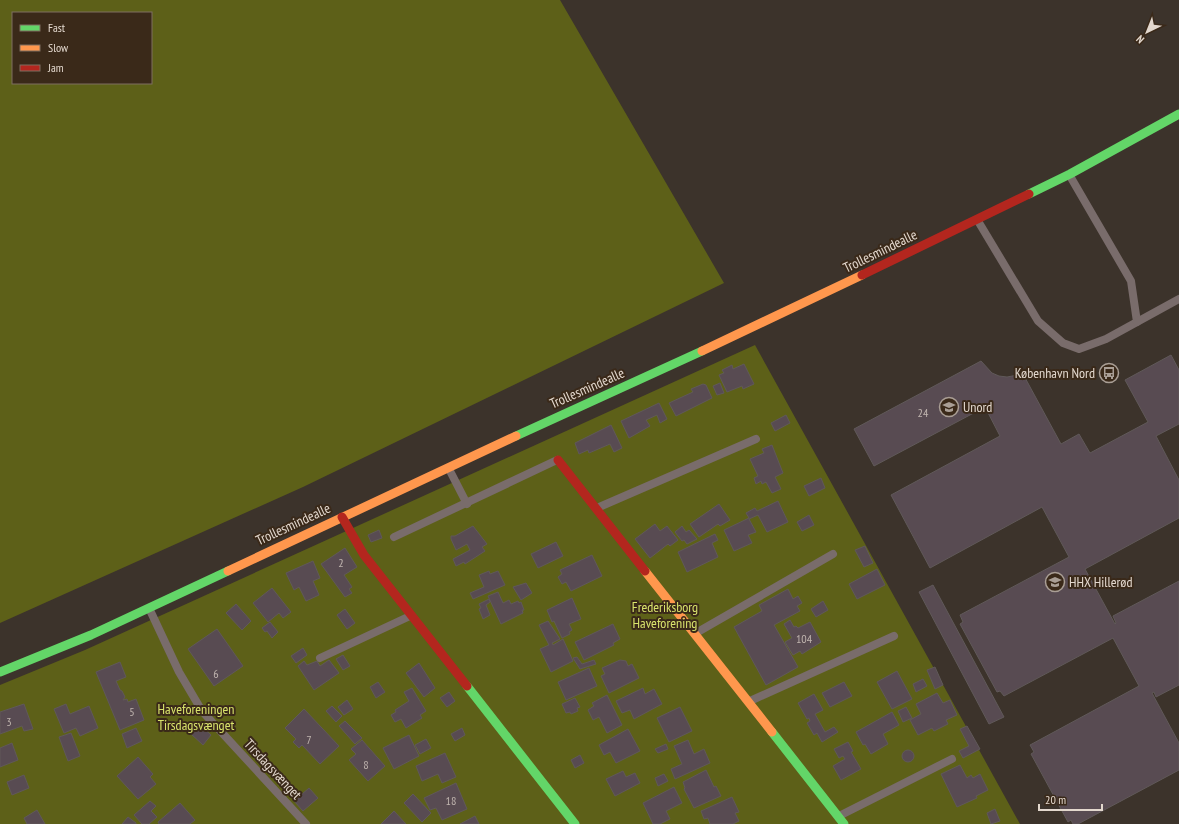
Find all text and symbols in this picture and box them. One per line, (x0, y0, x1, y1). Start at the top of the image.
legend (12, 12, 152, 84)
north arrow (1127, 12, 1167, 52)
text: Fast (48, 20, 66, 35)
text: N (1133, 32, 1147, 46)
text: Slow (48, 40, 69, 55)
text: Jam (47, 60, 64, 75)
street label: Trollesmindealle (840, 225, 920, 277)
bus stop icon: København Nord (1098, 362, 1120, 384)
street label: Trollesmindealle (547, 363, 627, 413)
place label: København Nord (1015, 364, 1095, 382)
school or university icon: Unord (938, 396, 960, 418)
place label: Unord (963, 398, 992, 416)
house number: 24 (918, 405, 929, 420)
street label: Trollesmindealle (253, 499, 333, 549)
house number: 2 (338, 555, 344, 570)
school or university icon: HHX Hillerød (1044, 571, 1066, 593)
place label: HHX Hillerød (1069, 573, 1133, 591)
park label: Frederiksborg Haveforening (632, 598, 698, 632)
house number: 104 (796, 631, 813, 646)
house number: 6 (213, 666, 219, 681)
park label: Haveforeningen Tirsdagsvænget (158, 700, 234, 734)
house number: 5 (129, 704, 135, 719)
house number: 3 (6, 714, 12, 729)
house number: 7 (306, 732, 312, 747)
street label: Tirsdagsvænget (240, 735, 306, 803)
house number: 8 (363, 757, 369, 772)
scale bar (1039, 786, 1102, 812)
text: 20 m (1045, 792, 1066, 807)
house number: 18 (446, 793, 456, 808)

